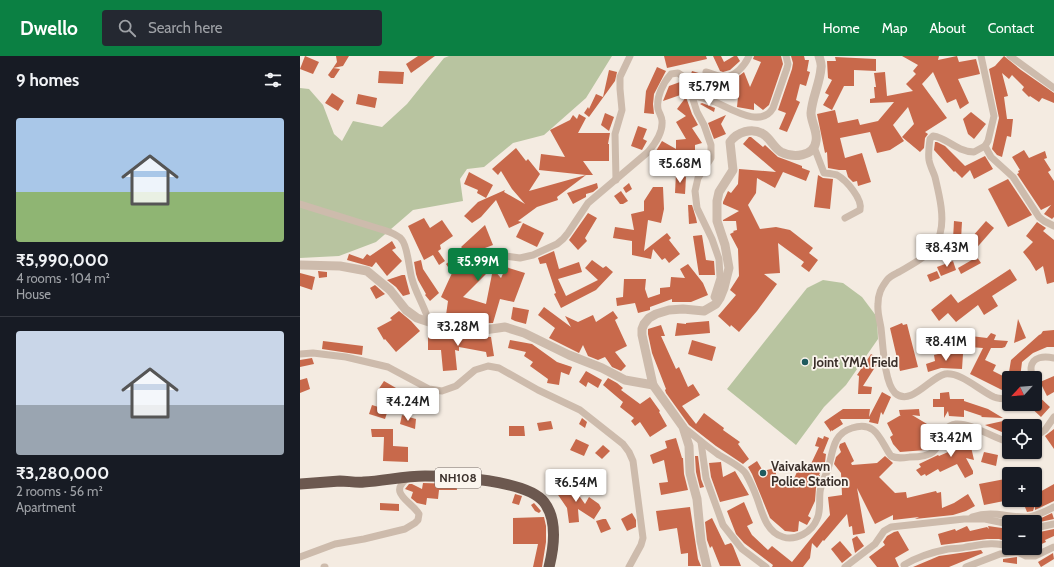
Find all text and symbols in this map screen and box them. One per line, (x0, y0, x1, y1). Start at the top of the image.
search box (102, 10, 382, 46)
text: Dwello (20, 17, 78, 40)
icon: search (116, 17, 138, 39)
text: Search here (148, 19, 222, 37)
text: Home (823, 19, 860, 37)
text: Map (882, 19, 907, 37)
text: About (929, 19, 966, 37)
text: Contact (988, 19, 1034, 37)
icon: filters (262, 69, 284, 91)
text: 9 homes (16, 70, 79, 90)
pin: ₹5.79M (676, 73, 742, 107)
text: ₹5.79M (688, 78, 730, 94)
icon: home (114, 144, 186, 216)
pin: ₹5.68M (647, 150, 713, 184)
text: ₹5.68M (659, 155, 701, 171)
pin: ₹8.43M (914, 234, 980, 268)
text: ₹8.43M (925, 239, 969, 255)
pin: ₹5.99M (445, 248, 511, 282)
text: ₹5,990,000 (16, 250, 109, 270)
text: ₹5.99M (457, 253, 499, 269)
text: 4 rooms · 104 m² (16, 270, 110, 286)
text: House (16, 286, 51, 302)
pin: ₹3.28M (425, 313, 491, 347)
text: ₹3.28M (437, 318, 479, 334)
pin: ₹8.41M (913, 328, 979, 362)
text: ₹8.41M (925, 333, 967, 349)
place label: Joint YMA Field (812, 354, 898, 370)
icon: home (114, 357, 186, 429)
marker: Joint YMA Field (800, 357, 810, 367)
north arrow (1002, 371, 1042, 411)
map controls (1002, 371, 1042, 555)
pin: ₹4.24M (375, 388, 441, 422)
text: ₹4.24M (386, 393, 430, 409)
button: locate (1002, 419, 1042, 459)
pin: ₹3.42M (918, 424, 984, 458)
text: ₹3.42M (930, 429, 972, 445)
place label: Vaivakawn Police Station (771, 458, 848, 489)
text: ₹3,280,000 (16, 463, 109, 483)
button: + (1002, 467, 1042, 507)
road number: NH108 (435, 468, 481, 488)
marker: Vaivakawn Police Station (758, 468, 768, 478)
pin: ₹6.54M (543, 469, 609, 503)
text: ₹6.54M (554, 474, 598, 490)
text: 2 rooms · 56 m² (16, 483, 103, 499)
text: Apartment (16, 499, 76, 515)
button: − (1002, 515, 1042, 555)

